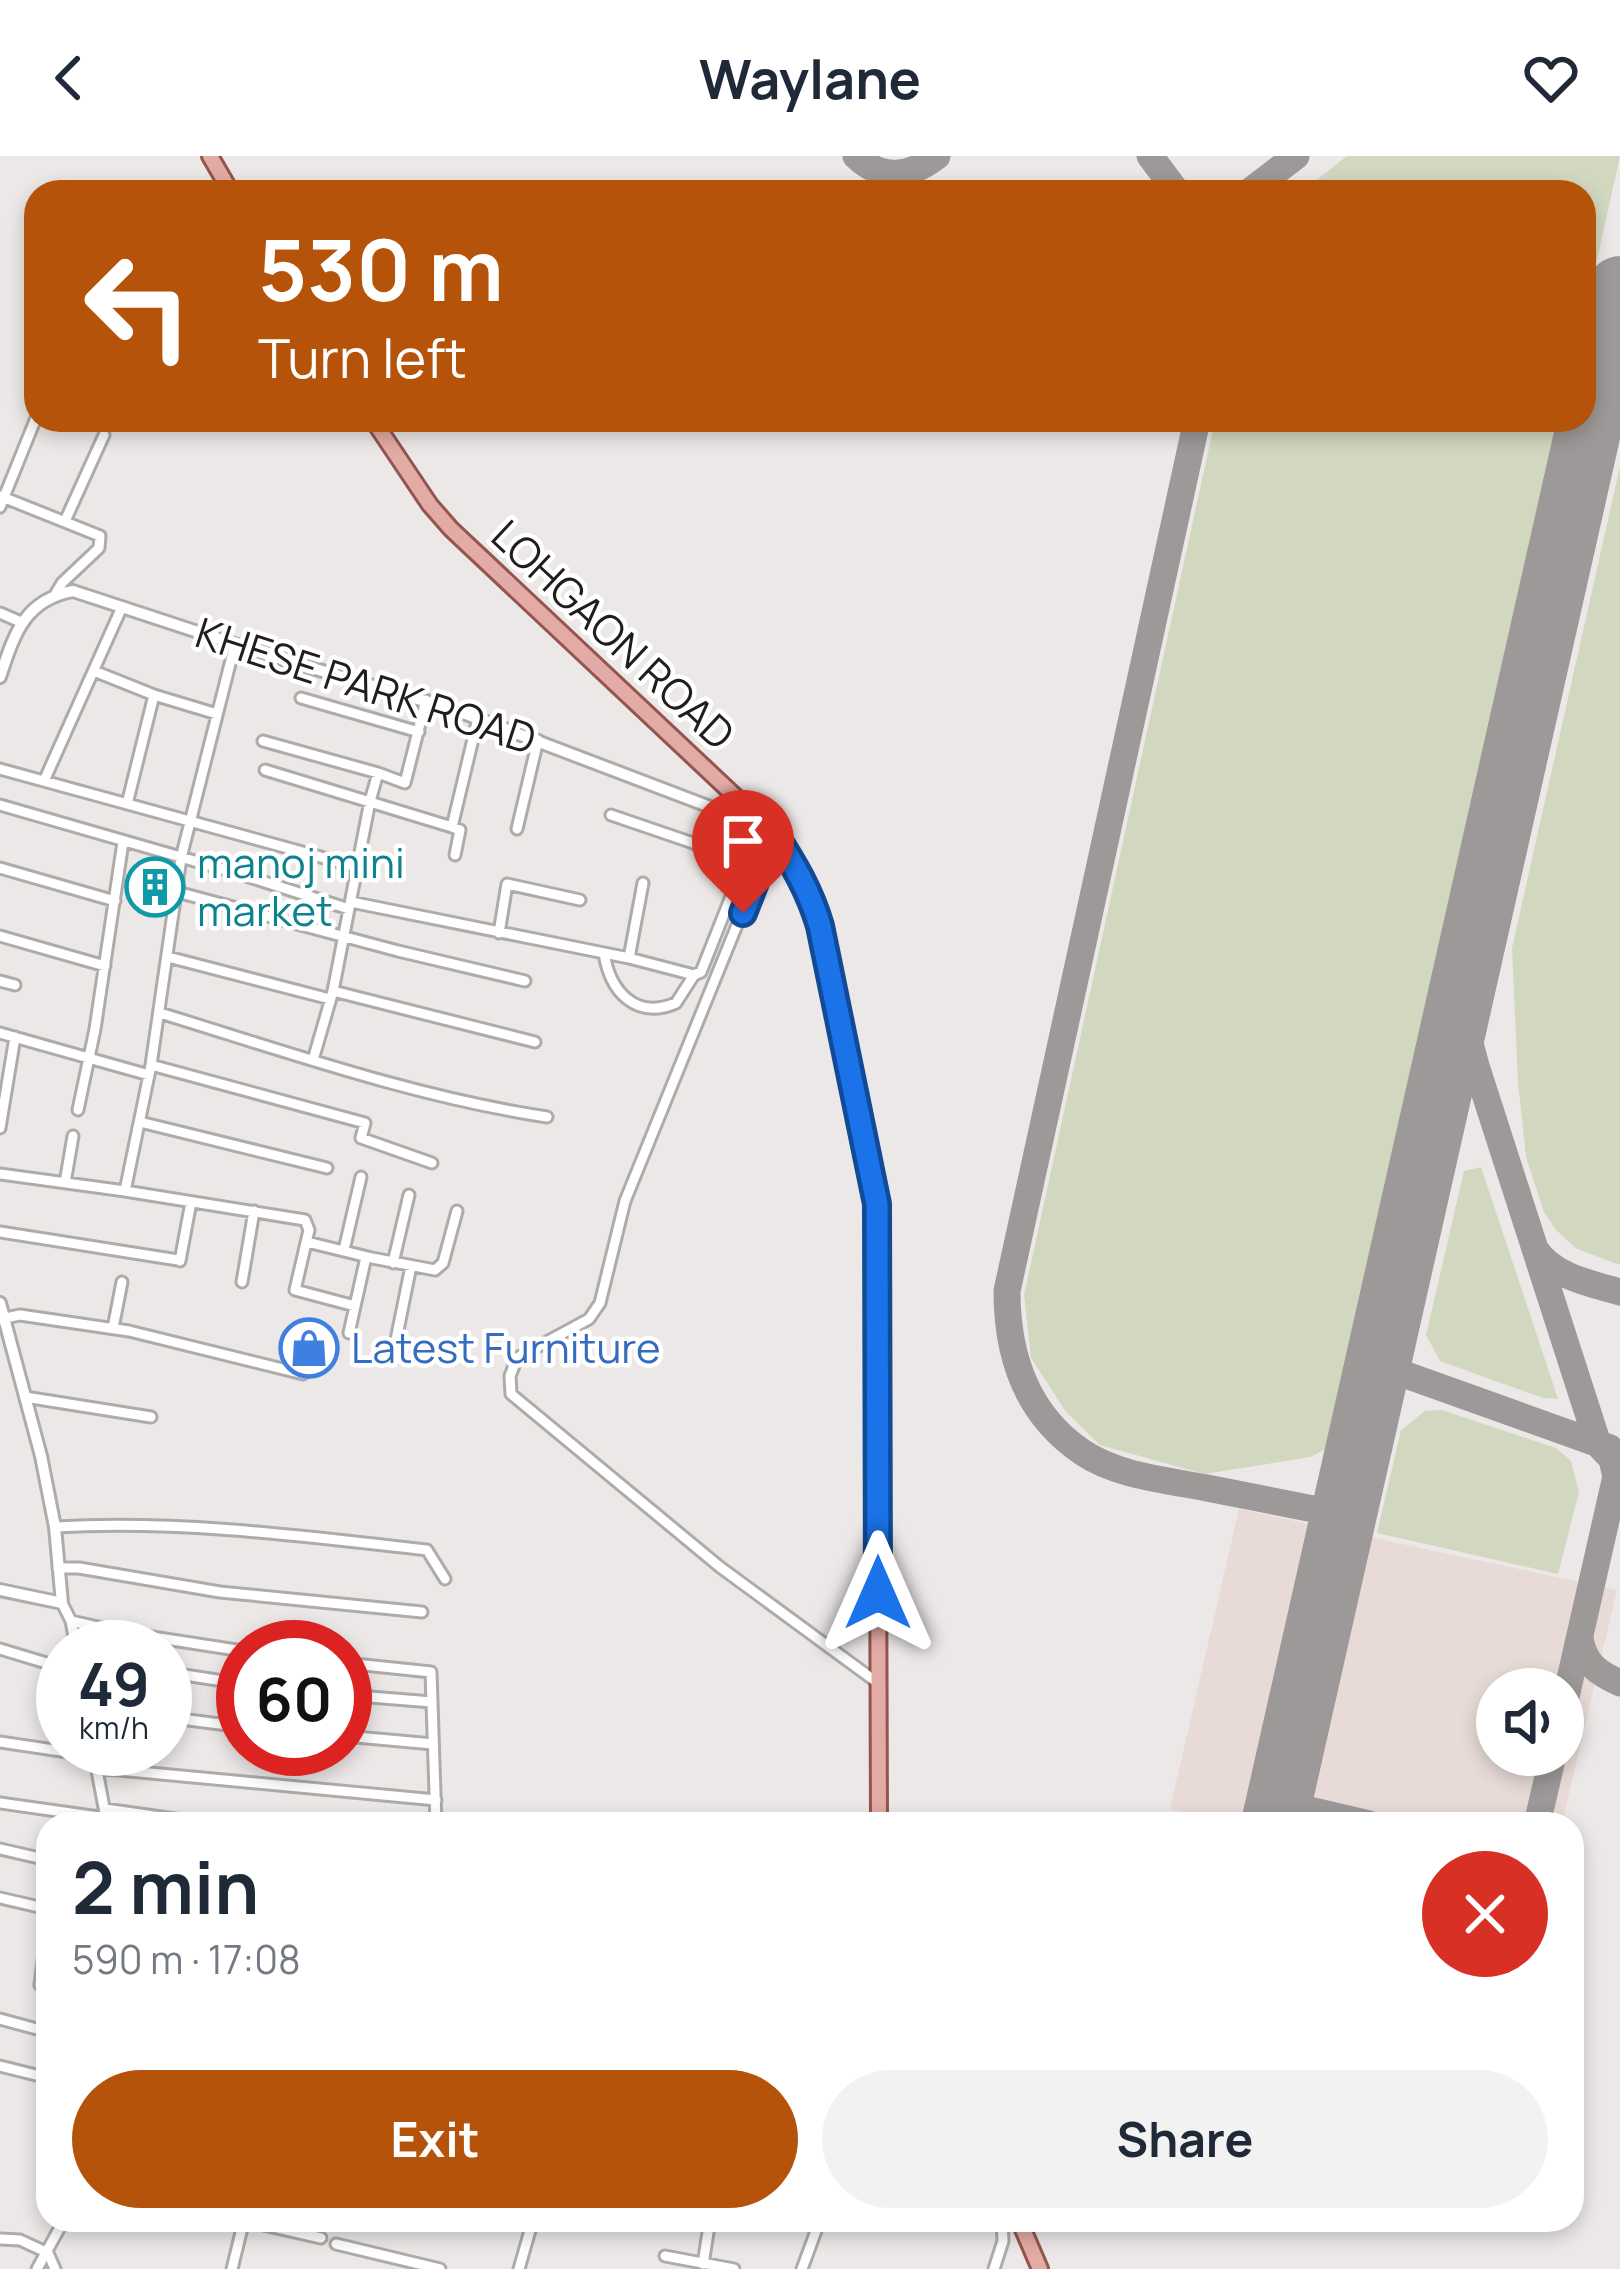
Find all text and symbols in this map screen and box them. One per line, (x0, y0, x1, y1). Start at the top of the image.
text: Waylane (699, 41, 921, 115)
icon: back (36, 45, 102, 111)
icon: heart (1518, 45, 1584, 111)
text: 530 m (258, 211, 504, 326)
icon: left (60, 228, 216, 384)
text: Turn left (258, 320, 467, 394)
street label: LOHGAON ROAD (480, 506, 748, 762)
street label: KHESE PARK ROAD (189, 603, 544, 767)
pin (692, 790, 794, 913)
icon: arrive (710, 808, 776, 874)
place label: manoj mini market (197, 833, 405, 939)
building icon: manoj mini market (124, 856, 186, 918)
shop icon: Latest Furniture (278, 1317, 340, 1379)
place label: Latest Furniture (351, 1318, 661, 1376)
position arrow (815, 1530, 941, 1656)
speed limit sign: 60 (216, 1620, 372, 1776)
text: 49 (78, 1642, 150, 1724)
map controls (1476, 1668, 1584, 1776)
button: sound (1476, 1668, 1584, 1776)
text: km/h (79, 1707, 149, 1748)
text: 2 min (72, 1837, 259, 1936)
button: close (1422, 1851, 1548, 1977)
text: 590 m · 17:08 (72, 1932, 301, 1986)
button: Exit (72, 2070, 798, 2208)
button: Share (822, 2070, 1548, 2208)

